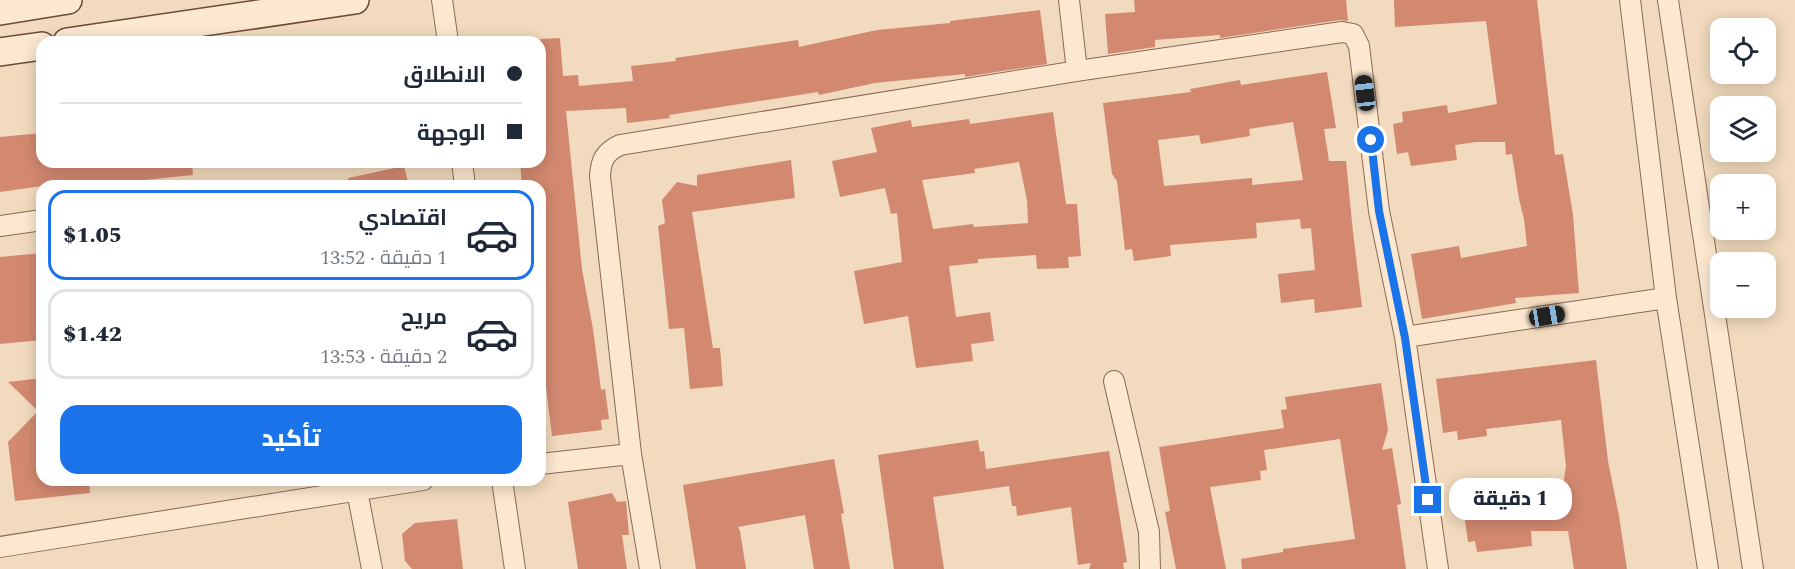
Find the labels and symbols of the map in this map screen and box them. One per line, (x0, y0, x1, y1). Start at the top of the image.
car (1354, 74, 1376, 112)
route start (1357, 126, 1384, 153)
car (1528, 304, 1566, 328)
callout: 1 دقيقة (1449, 479, 1572, 521)
route end (1414, 486, 1441, 513)

